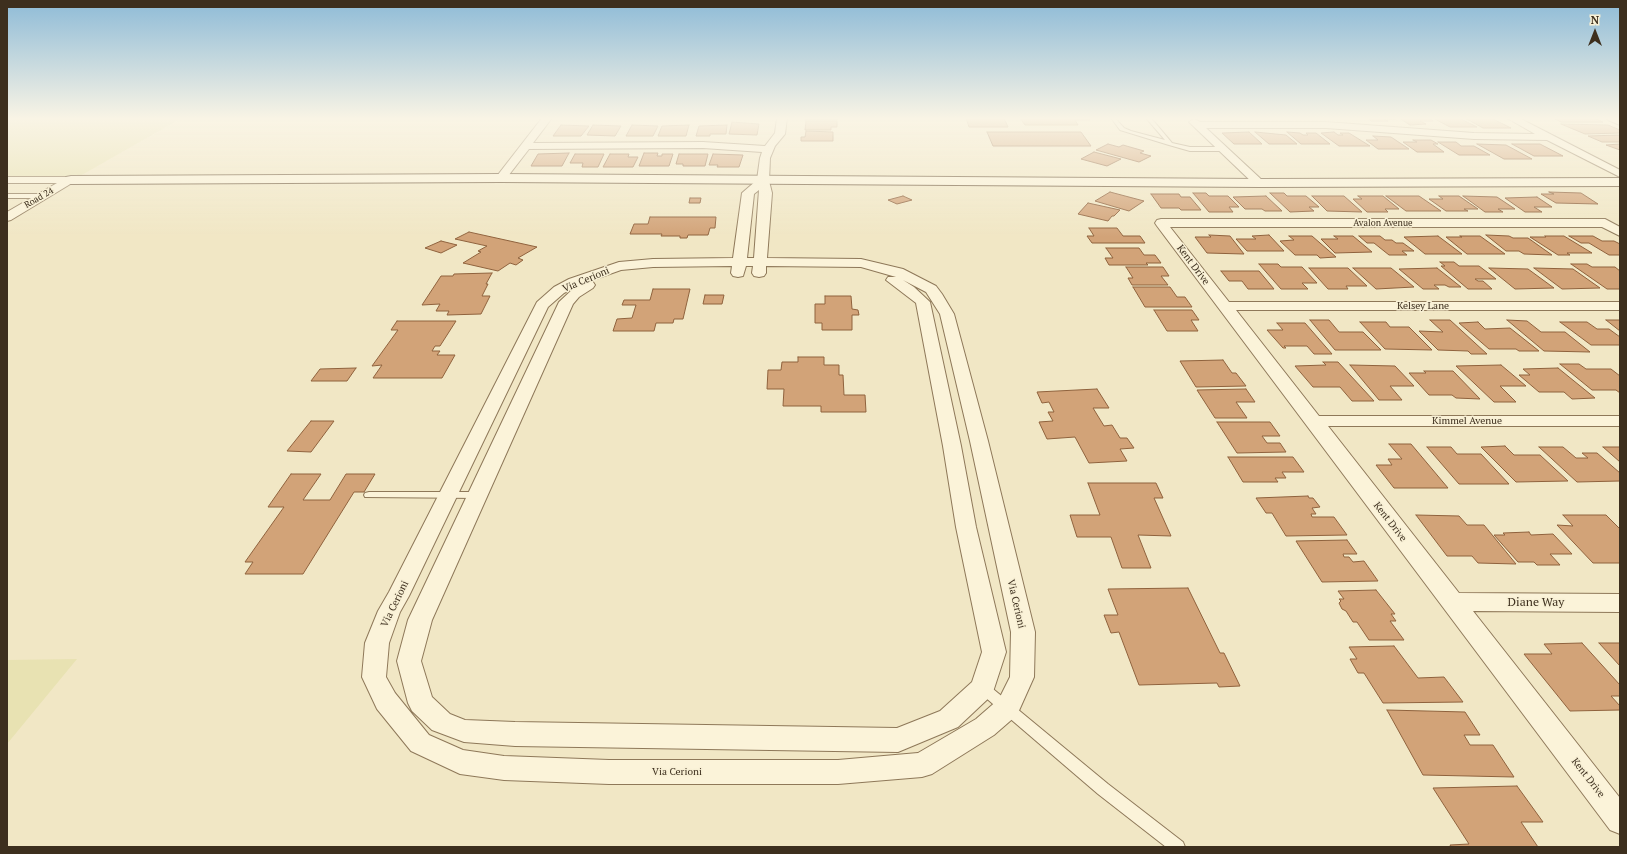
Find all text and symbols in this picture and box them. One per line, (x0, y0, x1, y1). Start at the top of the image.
north arrow (1575, 12, 1615, 52)
text: N (1591, 13, 1599, 27)
street label: Road 24 (23, 185, 55, 211)
street label: Avalon Avenue (1353, 218, 1413, 228)
street label: Kent Drive (1174, 243, 1212, 287)
street label: Via Cerioni (561, 265, 611, 295)
street label: Kelsey Lane (1397, 300, 1449, 312)
street label: Kimmel Avenue (1432, 415, 1502, 427)
street label: Kent Drive (1371, 500, 1409, 544)
street label: Via Cerioni (1005, 578, 1027, 630)
street label: Via Cerioni (379, 579, 411, 629)
street label: Diane Way (1508, 596, 1564, 610)
street label: Kent Drive (1569, 756, 1607, 800)
street label: Via Cerioni (652, 766, 702, 778)

